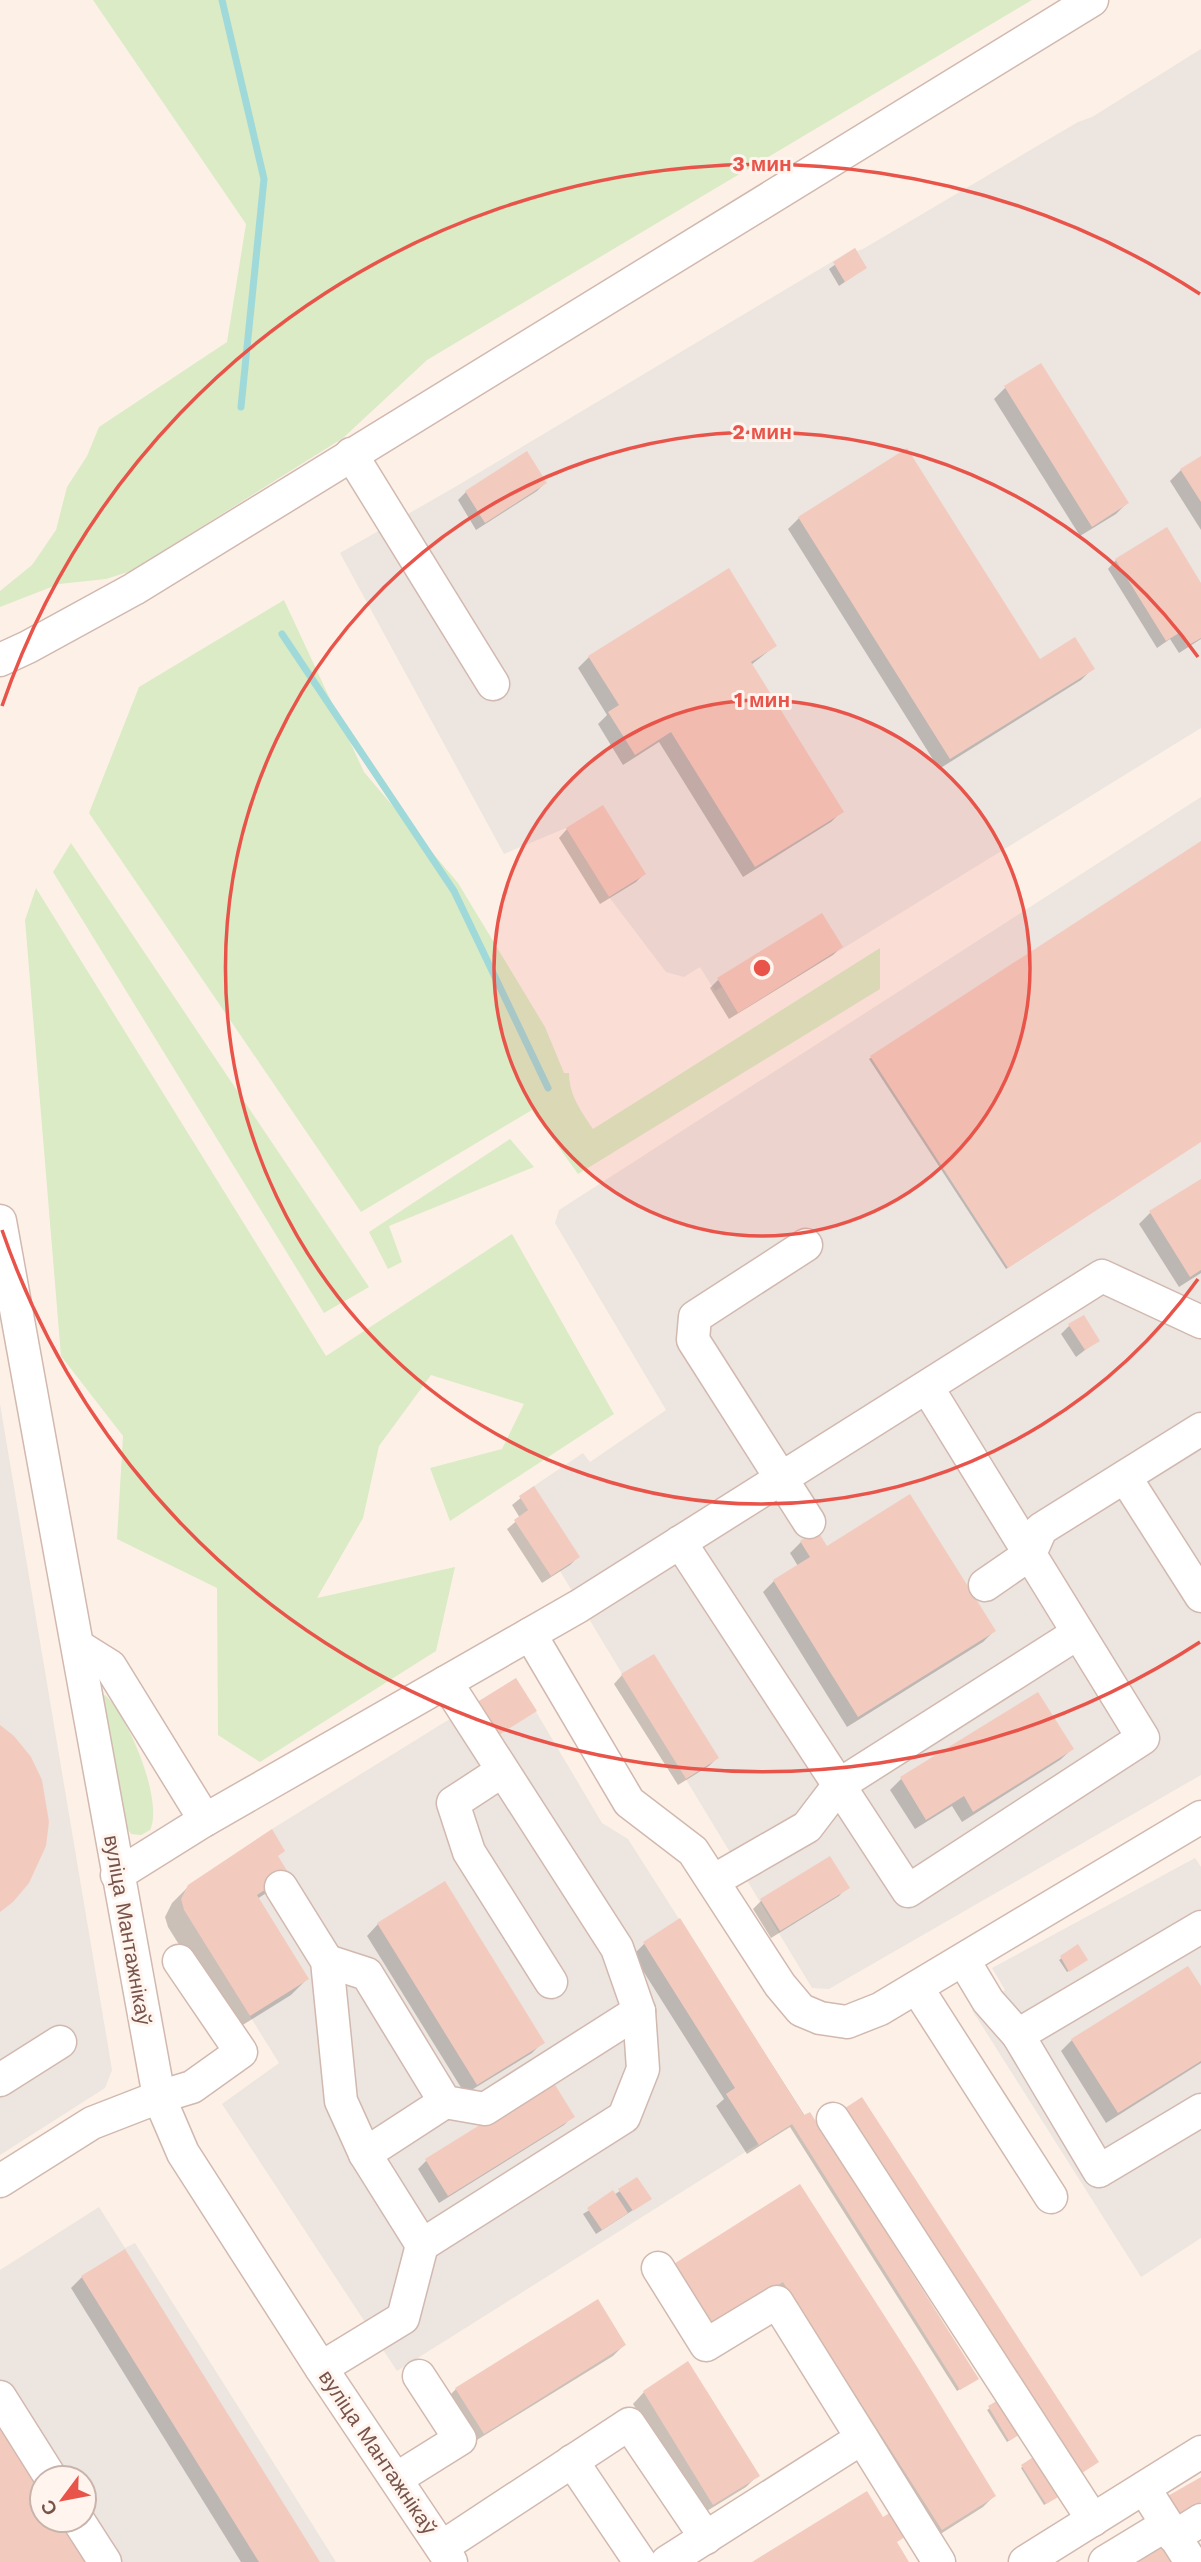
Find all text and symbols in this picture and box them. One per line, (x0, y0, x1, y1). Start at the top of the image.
text: 3 мин (732, 151, 792, 176)
text: 2 мин (732, 419, 792, 444)
text: 1 мин (734, 687, 790, 712)
centre of rings (750, 956, 774, 980)
street label: вуліца Мантажнікаў (99, 1833, 157, 2028)
street label: вуліца Мантажнікаў (314, 2365, 443, 2539)
north arrow (28, 2464, 98, 2534)
text: С (35, 2496, 62, 2520)

